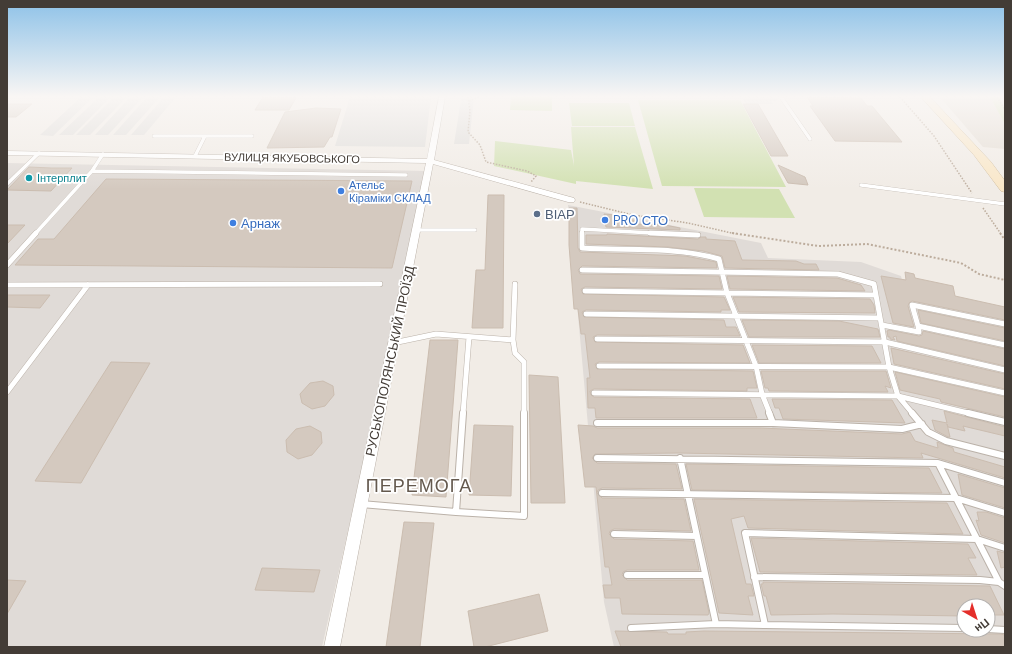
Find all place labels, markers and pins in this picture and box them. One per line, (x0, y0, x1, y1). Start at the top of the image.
place label: Інтерплит (37, 171, 87, 185)
marker: Інтерплит (24, 173, 34, 183)
place label: Ательє Кіраміки СКЛАД (349, 178, 431, 205)
marker: Ательє Кіраміки СКЛАД (336, 186, 346, 196)
place label: ВІАР (545, 206, 575, 223)
marker: ВІАР (532, 209, 542, 219)
place label: PRO СТО (613, 212, 668, 229)
place label: Арнаж (241, 215, 280, 232)
marker: PRO СТО (600, 215, 610, 225)
marker: Арнаж (228, 218, 238, 228)

